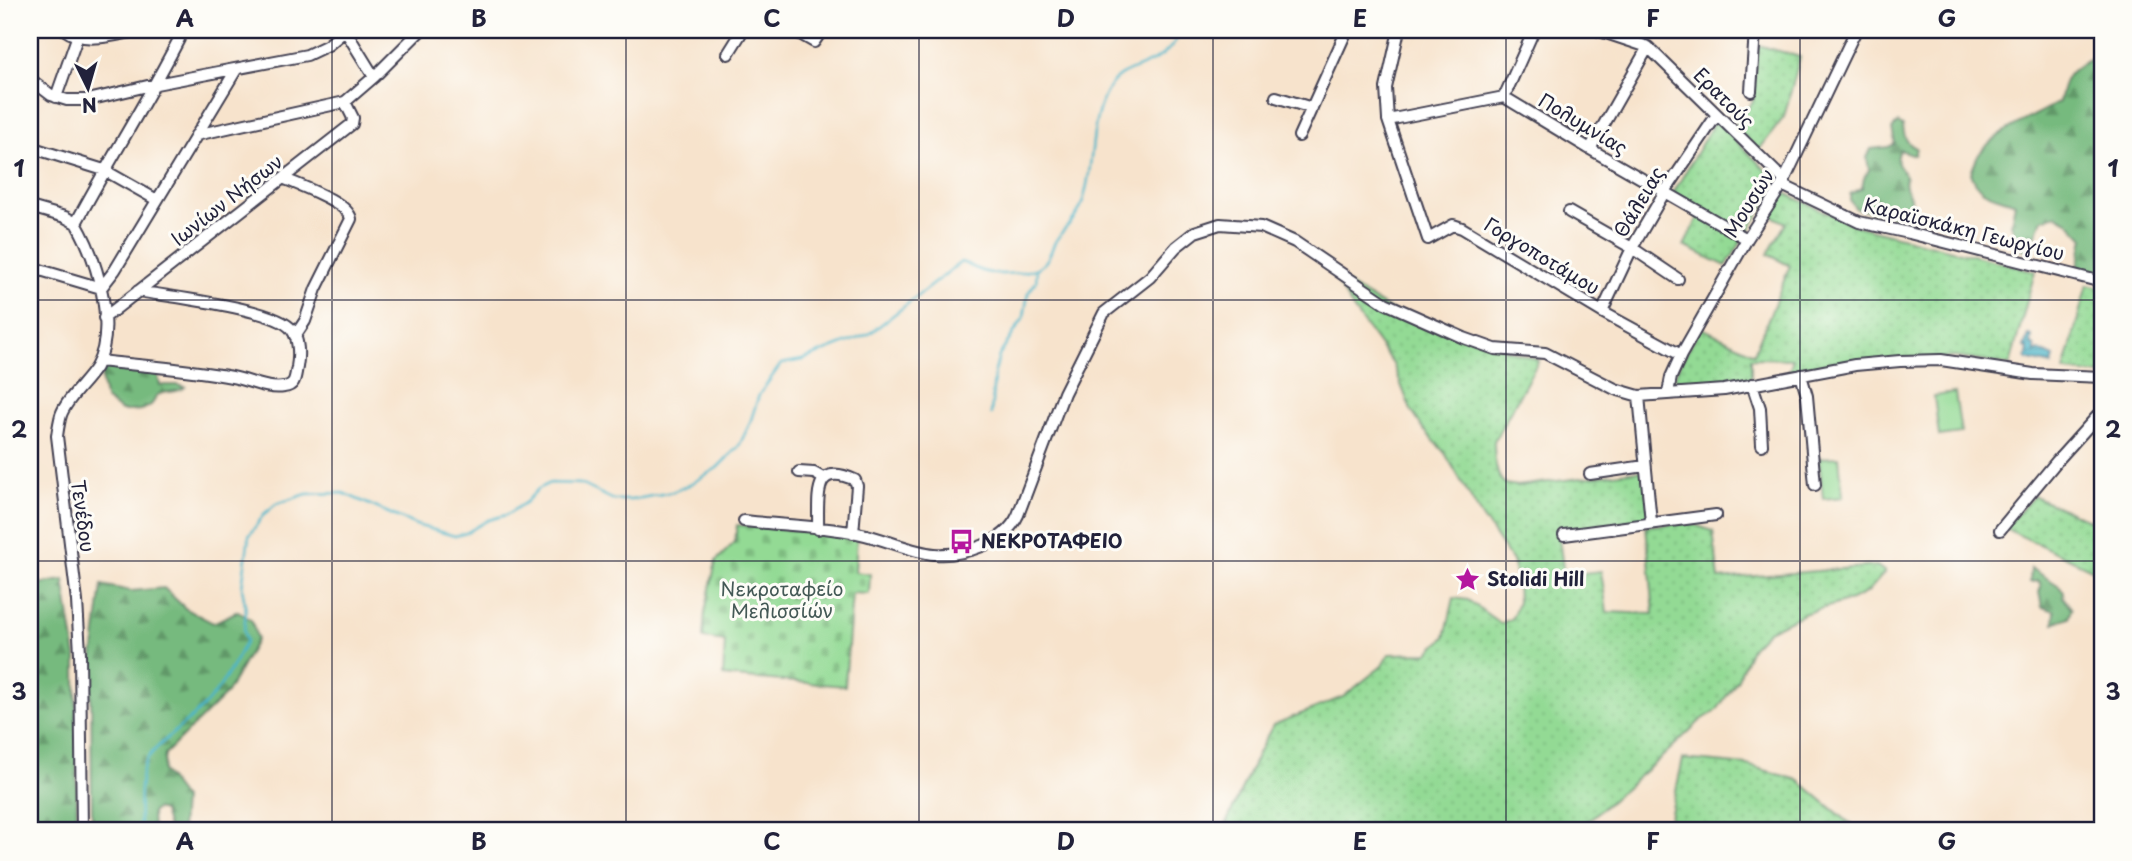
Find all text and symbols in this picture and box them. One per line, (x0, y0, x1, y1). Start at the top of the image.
text: A (176, 0, 194, 35)
text: B (471, 0, 487, 35)
text: C (763, 0, 781, 35)
text: D (1057, 0, 1075, 35)
text: E (1353, 0, 1367, 35)
text: F (1646, 0, 1660, 35)
text: G (1938, 0, 1956, 35)
north arrow (52, 52, 122, 122)
street label: Ερατούς (1688, 61, 1761, 134)
street label: Πολυμνίας (1534, 86, 1633, 161)
text: N (81, 91, 98, 121)
street label: Ιωνίων Νήσων (165, 147, 288, 252)
text: 1 (14, 150, 25, 185)
text: 1 (2108, 150, 2119, 185)
street label: Θάλειας (1606, 161, 1670, 242)
street label: Μουσών (1716, 163, 1780, 242)
street label: Καραϊσκάκη Γεωργίου (1861, 190, 2067, 267)
street label: Γοργοποτάμου (1479, 210, 1606, 301)
text: 2 (11, 411, 27, 446)
text: 2 (2105, 411, 2121, 446)
street label: Τενέδου (65, 478, 103, 554)
place label: ΝΕΚΡΟΤΑΦΕΙΟ (981, 526, 1123, 554)
bus stop icon: ΝΕΚΡΟΤΑΦΕΙΟ (947, 527, 975, 555)
place label: Stolidi Hill (1487, 564, 1584, 592)
place icon: Stolidi Hill (1453, 565, 1481, 593)
park label: Νεκροταφείο Μελισσίών (721, 574, 843, 624)
text: 3 (11, 673, 27, 708)
text: 3 (2105, 673, 2121, 708)
text: A (176, 823, 194, 858)
text: B (471, 823, 487, 858)
text: C (763, 823, 781, 858)
text: D (1057, 823, 1075, 858)
text: E (1353, 823, 1367, 858)
text: F (1646, 823, 1660, 858)
text: G (1938, 823, 1956, 858)

